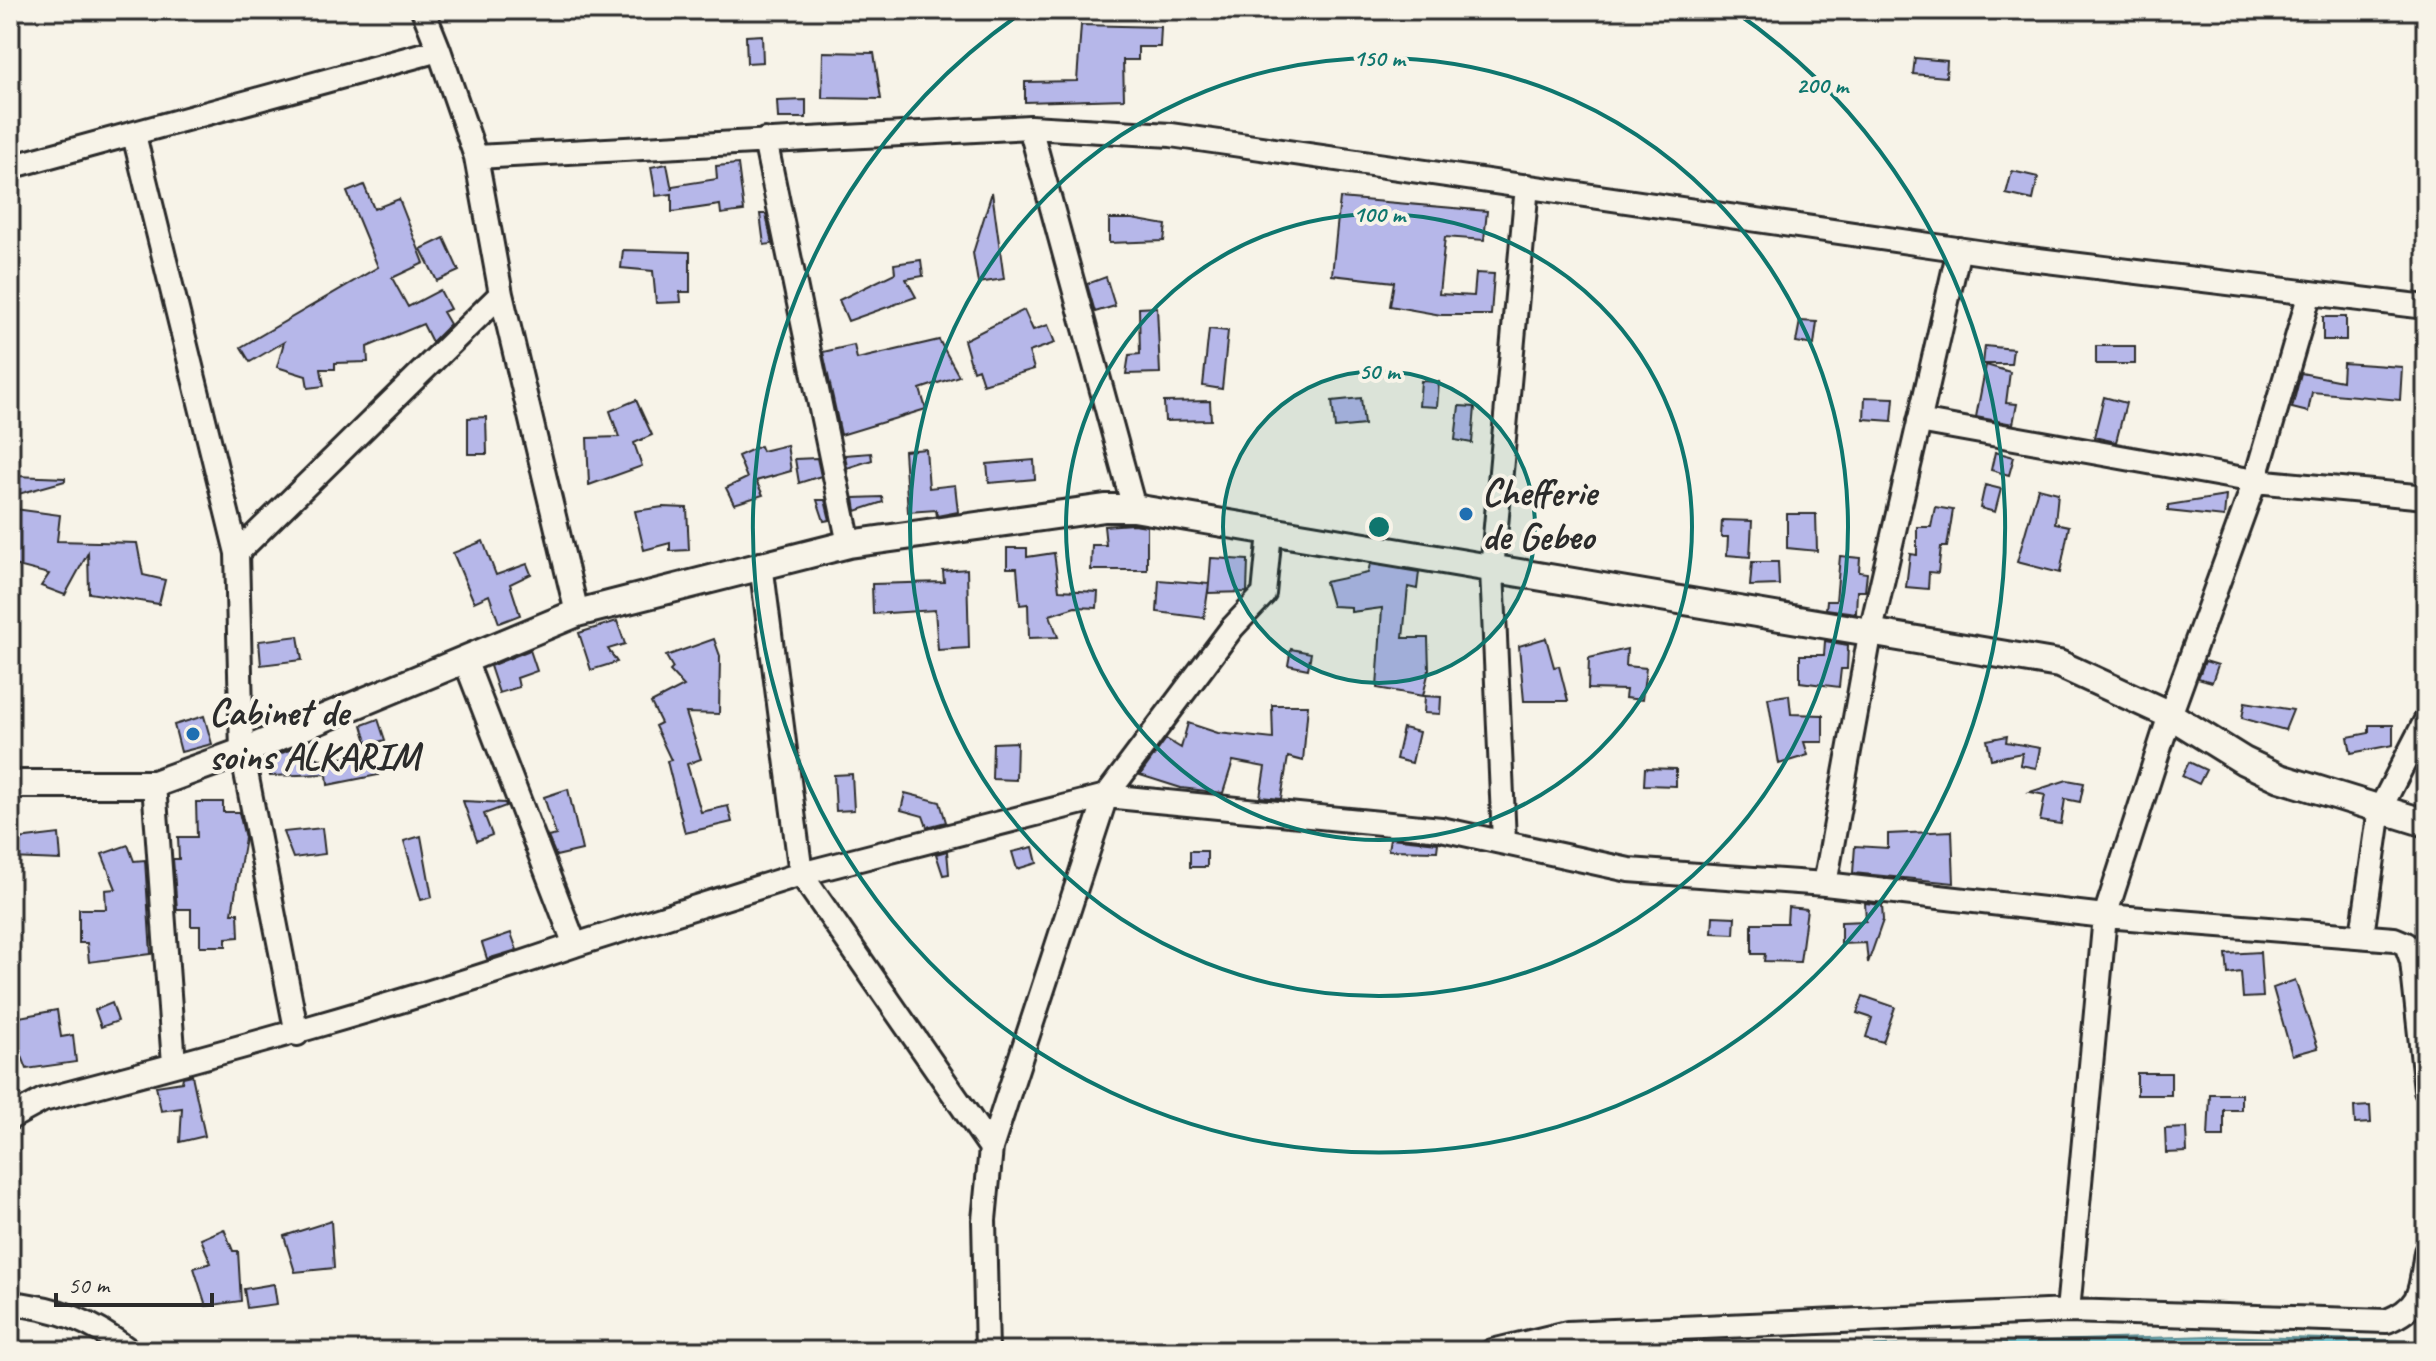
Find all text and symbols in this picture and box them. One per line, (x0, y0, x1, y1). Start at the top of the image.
text: 150 m (1353, 43, 1407, 73)
text: 200 m (1796, 70, 1850, 100)
text: 100 m (1353, 199, 1407, 229)
text: 50 m (1359, 356, 1402, 386)
place label: Chefferie de Gebeo (1482, 469, 1600, 560)
marker: Chefferie de Gebeo (1457, 505, 1475, 523)
centre of rings (1365, 513, 1393, 541)
place label: Cabinet de soins ALKARIM (209, 689, 423, 780)
marker: Cabinet de soins ALKARIM (184, 725, 202, 743)
scale bar (56, 1257, 212, 1307)
text: 50 m (68, 1270, 111, 1300)

